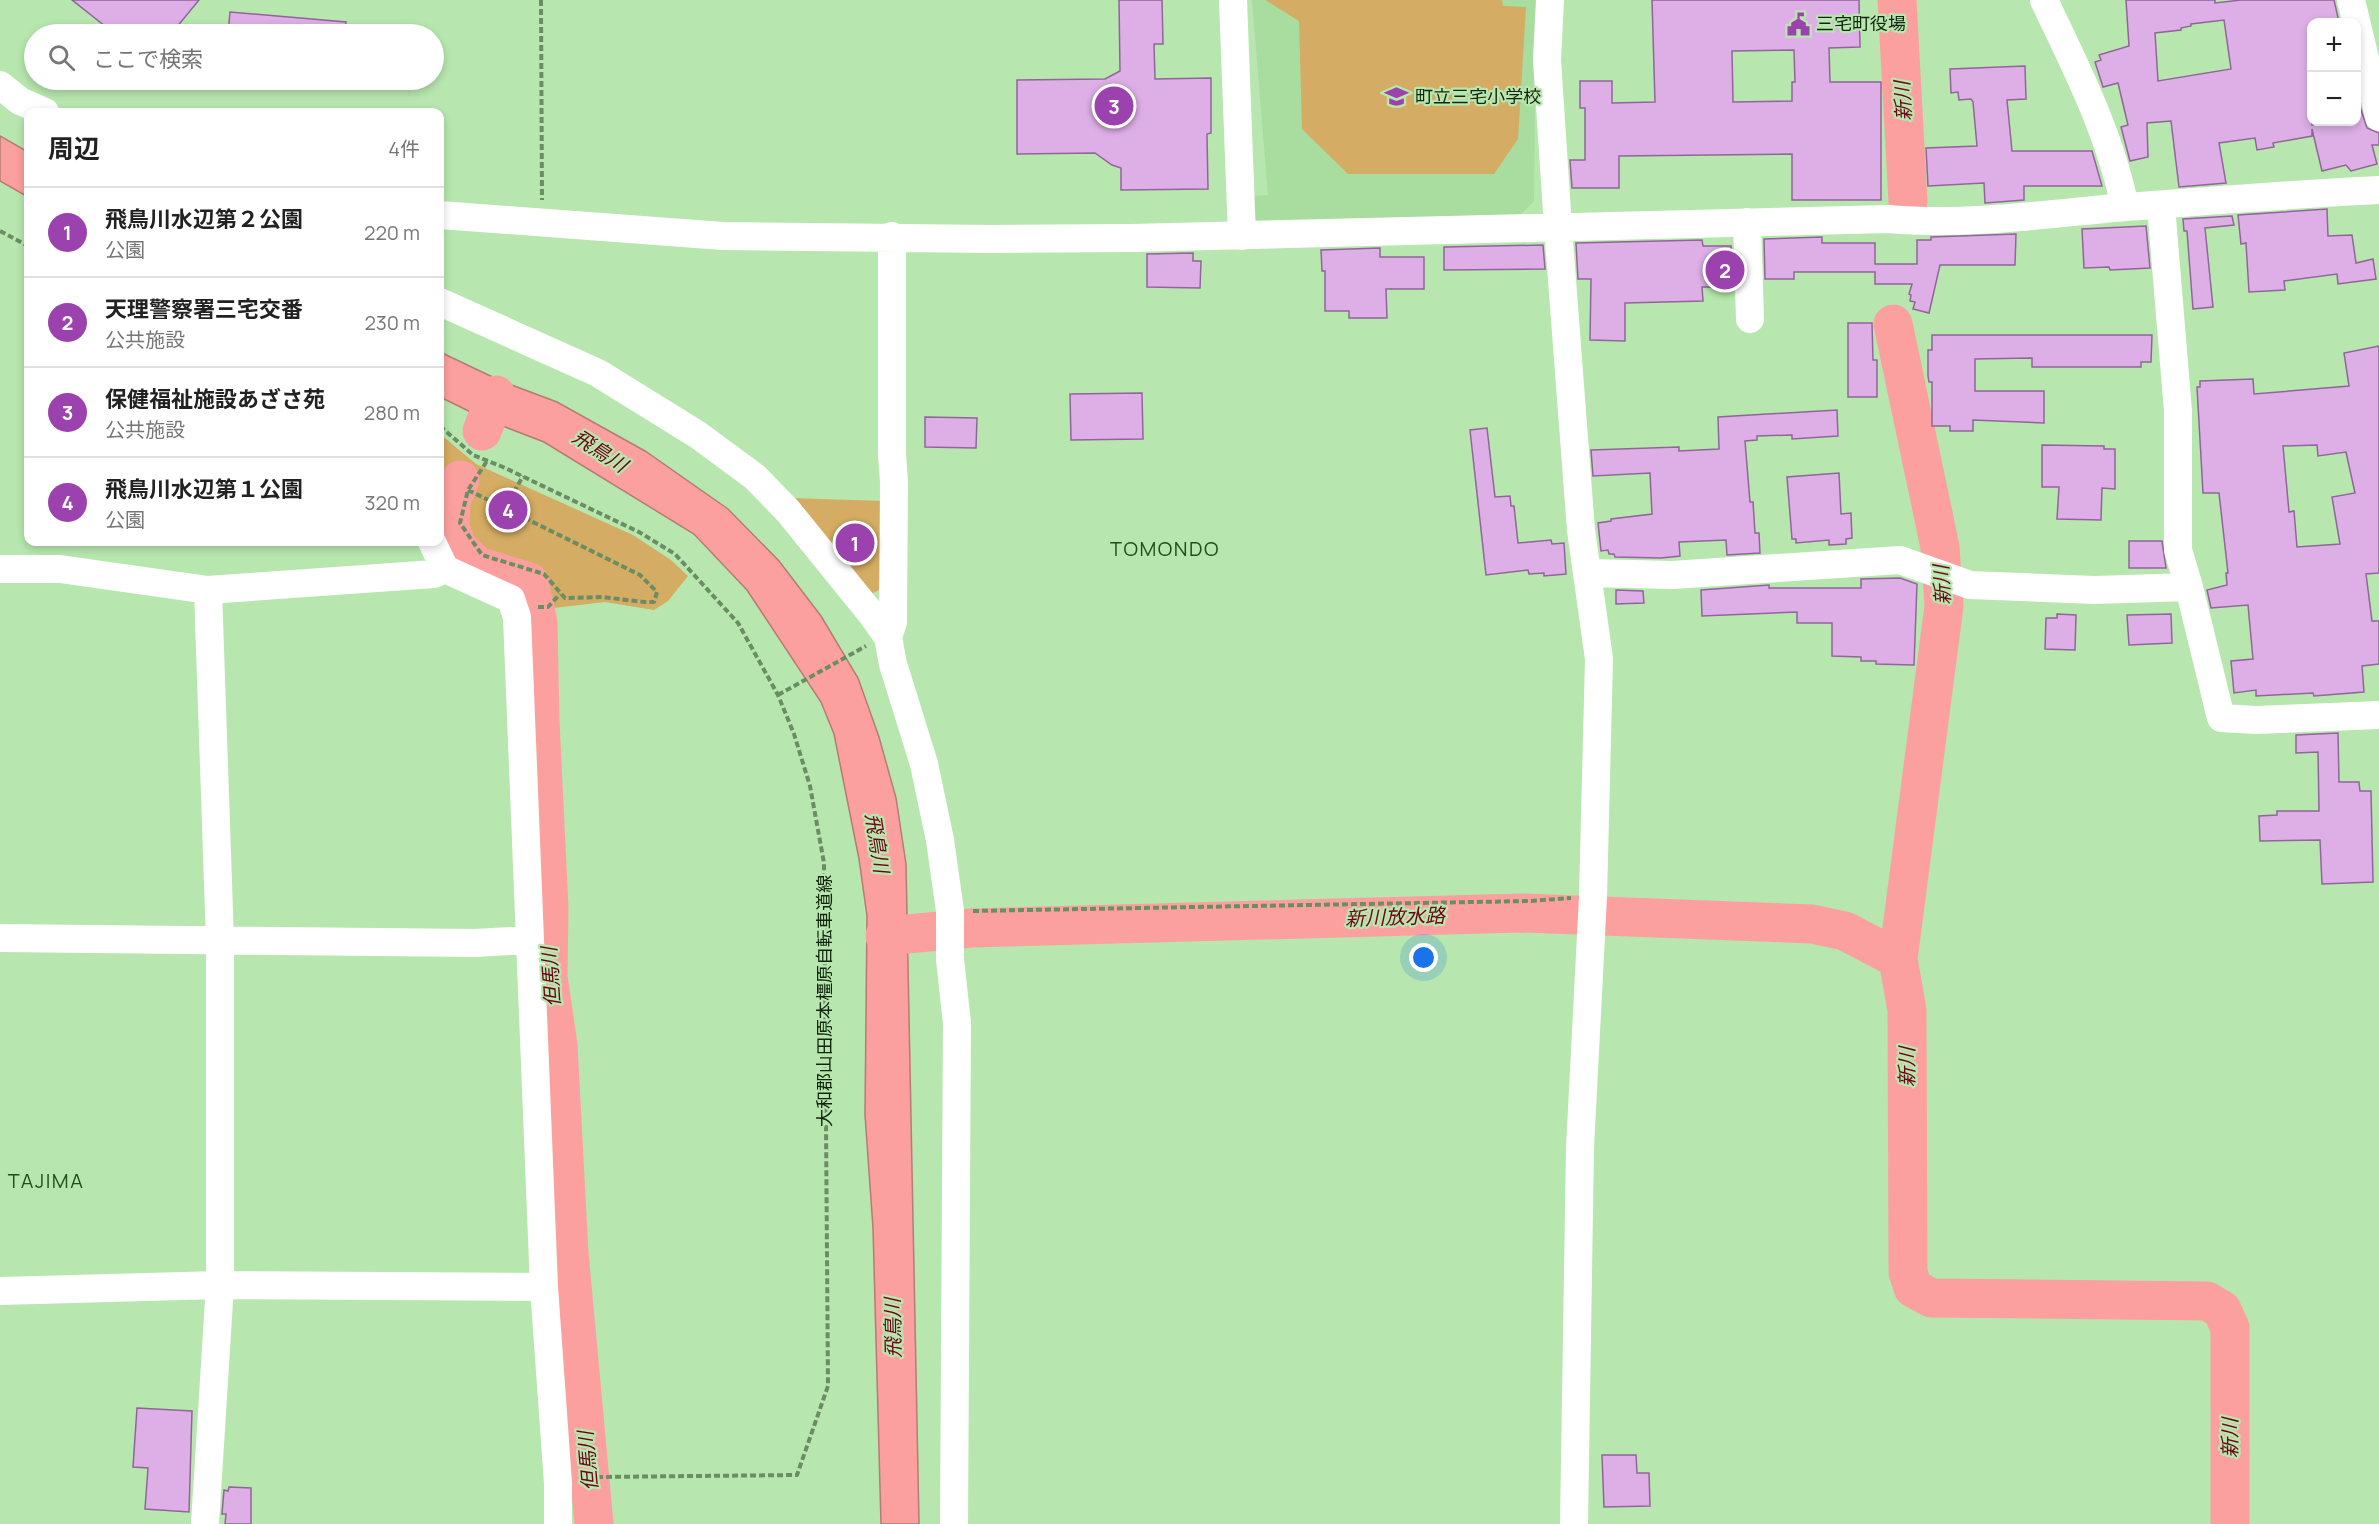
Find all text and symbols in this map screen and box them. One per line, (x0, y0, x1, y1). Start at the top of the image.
public building icon: 三宅町役場 (1785, 11, 1811, 37)
place label: 三宅町役場 (1816, 11, 1906, 35)
map controls (2307, 18, 2361, 126)
button: + (2307, 18, 2361, 72)
search box (24, 24, 444, 90)
icon: search (45, 41, 78, 74)
text: ここで検索 (93, 44, 203, 74)
button: − (2307, 72, 2361, 126)
water label: 新川 (1888, 78, 1917, 122)
pin: 3 (1094, 84, 1134, 128)
school or university icon: 町立三宅小学校 (1384, 84, 1410, 110)
place label: 町立三宅小学校 (1415, 84, 1541, 108)
text: 周辺 (48, 130, 100, 166)
text: 4件 (388, 135, 420, 162)
text: 飛鳥川水辺第２公園 (105, 204, 303, 234)
text: 1 (63, 219, 72, 246)
text: 220 m (364, 219, 420, 246)
text: 公園 (105, 236, 145, 263)
pin: 2 (1706, 248, 1744, 292)
text: 天理警察署三宅交番 (105, 294, 303, 324)
text: 2 (62, 309, 73, 336)
text: 230 m (364, 309, 420, 336)
text: 公共施設 (105, 326, 185, 353)
text: 保健福祉施設あざさ苑 (105, 384, 325, 414)
text: 3 (62, 399, 73, 426)
text: 280 m (364, 399, 420, 426)
text: 公共施設 (105, 416, 185, 443)
water label: 飛鳥川 (568, 423, 634, 479)
text: 飛鳥川水辺第１公園 (105, 474, 303, 504)
pin: 4 (488, 488, 528, 532)
text: 4 (61, 489, 74, 516)
text: 320 m (364, 489, 420, 516)
text: 公園 (105, 506, 145, 533)
pin: 1 (836, 520, 874, 566)
district label: TOMONDO (1110, 535, 1220, 562)
water label: 新川 (1927, 562, 1956, 606)
water label: 飛鳥川 (859, 811, 896, 877)
street label: 大和郡山田原本橿原自転車道線 (812, 875, 836, 1127)
water label: 新川放水路 (1345, 901, 1447, 932)
your location (1409, 943, 1438, 972)
water label: 但馬川 (535, 944, 566, 1008)
water label: 新川 (1893, 1045, 1920, 1087)
district label: TAJIMA (8, 1167, 84, 1194)
water label: 飛鳥川 (878, 1296, 907, 1358)
water label: 新川 (2216, 1416, 2243, 1458)
water label: 但馬川 (571, 1428, 604, 1492)

